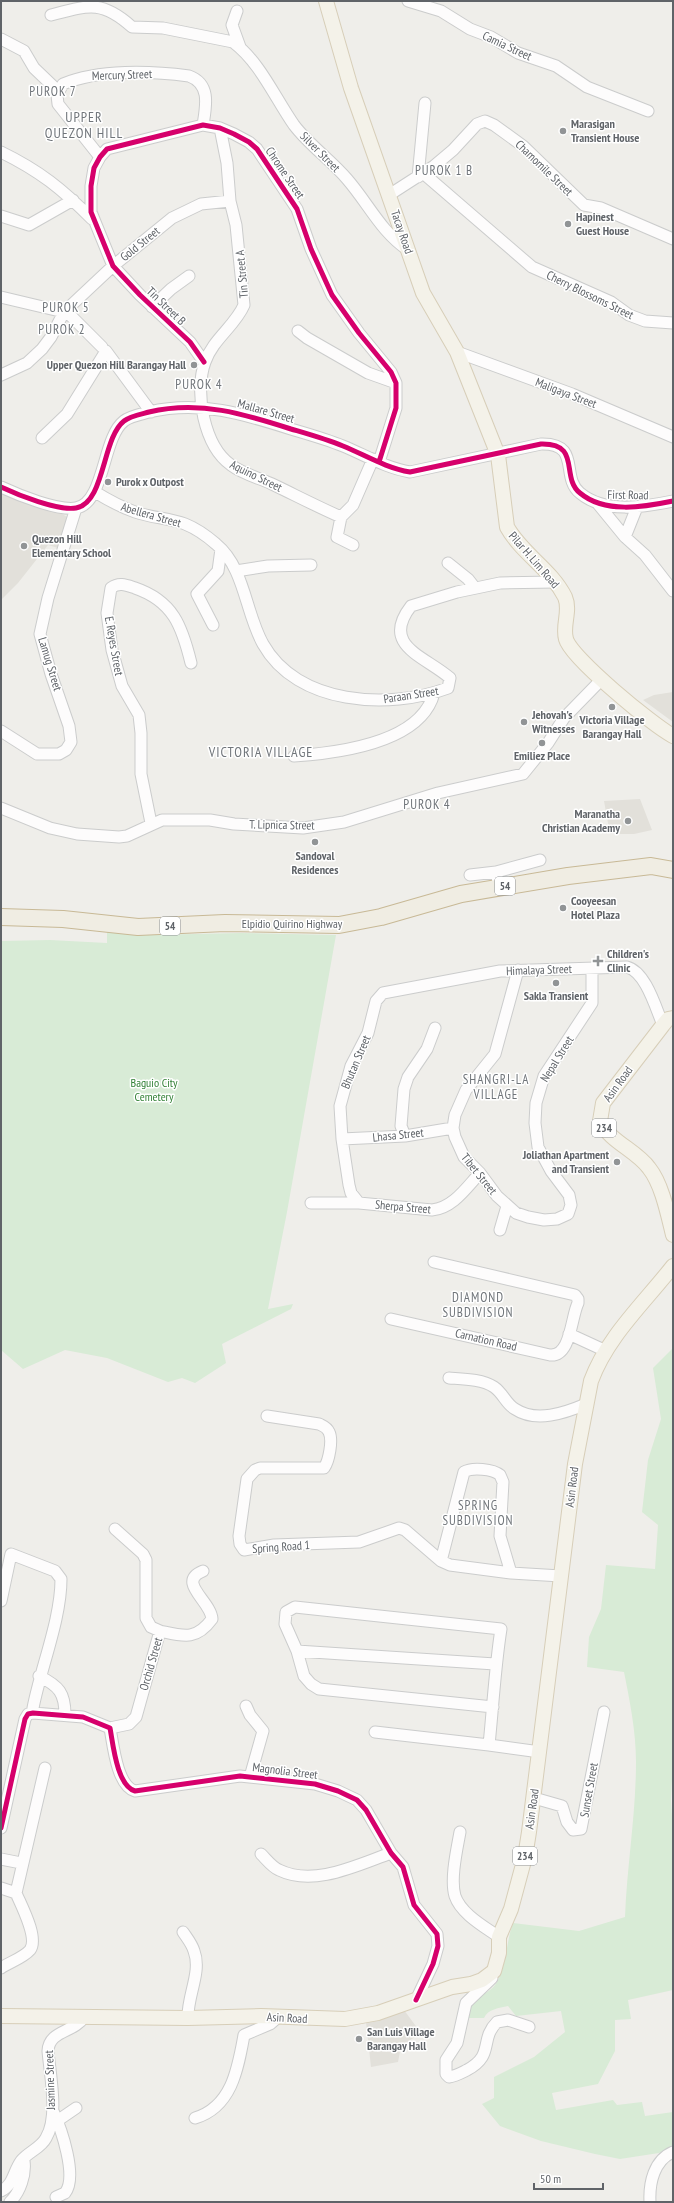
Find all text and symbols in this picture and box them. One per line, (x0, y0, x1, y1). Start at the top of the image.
street label: Camia Street (480, 28, 535, 64)
street label: Mercury Street (92, 66, 153, 83)
district label: PUROK 7 (29, 83, 77, 100)
district label: UPPER QUEZON HILL (45, 108, 123, 142)
place label: Marasigan Transient House (571, 116, 639, 145)
marker: Marasigan Transient House (558, 126, 568, 136)
street label: Silver Street (297, 128, 344, 175)
street label: Chamomile Street (512, 136, 577, 199)
street label: Chrome Street (263, 144, 309, 202)
district label: PUROK 1 B (415, 162, 473, 179)
street label: Tacay Road (388, 208, 417, 256)
place label: Hapinest Guest House (576, 209, 629, 238)
marker: Hapinest Guest House (563, 219, 573, 229)
street label: Gold Street (117, 223, 163, 264)
street label: Tin Street A (232, 249, 251, 299)
street label: Cherry Blossoms Street (544, 267, 637, 322)
street label: Tin Street B (144, 283, 189, 328)
district label: PUROK 5 (42, 299, 90, 316)
district label: PUROK 2 (38, 321, 86, 338)
place label: Upper Quezon Hill Barangay Hall (47, 357, 186, 372)
marker: Upper Quezon Hill Barangay Hall (189, 360, 199, 370)
street label: Maligaya Street (533, 374, 600, 411)
district label: PUROK 4 (175, 376, 223, 393)
street label: Mallare Street (236, 395, 297, 426)
street label: Aquino Street (228, 456, 285, 495)
place label: Purok x Outpost (116, 474, 184, 489)
marker: Purok x Outpost (103, 477, 113, 487)
street label: First Road (607, 487, 649, 502)
street label: Abellera Street (119, 499, 184, 530)
street label: Pilar H. Lim Road (506, 528, 563, 591)
place label: Quezon Hill Elementary School (32, 531, 111, 560)
marker: Quezon Hill Elementary School (19, 541, 29, 551)
street label: E. Reyes Street (102, 615, 127, 677)
street label: Lamug Street (35, 635, 66, 693)
street label: Paraan Street (382, 683, 440, 706)
marker: Victoria Village Barangay Hall (607, 702, 617, 712)
place label: Jehovah's Witnesses (531, 707, 575, 736)
place label: Victoria Village Barangay Hall (578, 712, 645, 741)
marker: Jehovah's Witnesses (519, 717, 529, 727)
marker: Emiliez Place (537, 738, 547, 748)
district label: VICTORIA VILLAGE (208, 743, 313, 761)
place label: Emiliez Place (514, 748, 570, 763)
district label: PUROK 4 (403, 796, 451, 813)
place label: Maranatha Christian Academy (542, 806, 620, 835)
street label: T. Lipnica Street (249, 816, 316, 833)
marker: Maranatha Christian Academy (623, 816, 633, 826)
marker: Sandoval Residences (310, 837, 320, 847)
place label: Sandoval Residences (292, 848, 338, 877)
road number: 54 (495, 877, 515, 895)
place label: Cooyeesan Hotel Plaza (571, 893, 620, 922)
marker: Cooyeesan Hotel Plaza (558, 903, 568, 913)
street label: Elpidio Quirino Highway (242, 916, 343, 931)
road number: 54 (160, 917, 180, 935)
place label: Children's Clinic (607, 946, 649, 975)
marker: Children's Clinic (592, 955, 604, 967)
street label: Himalaya Street (506, 961, 573, 978)
marker: Sakla Transient (551, 978, 561, 988)
place label: Sakla Transient (524, 988, 589, 1003)
street label: Bhutan Street (338, 1032, 374, 1091)
street label: Nepal Street (537, 1032, 577, 1085)
street label: Asin Road (600, 1063, 636, 1105)
district label: SHANGRI-LA VILLAGE (463, 1071, 529, 1103)
park label: Baguio City Cemetery (130, 1075, 178, 1104)
road number: 234 (592, 1119, 616, 1137)
street label: Lhasa Street (372, 1124, 425, 1145)
place label: Joliathan Apartment and Transient (522, 1147, 610, 1176)
street label: Tibet Street (458, 1150, 501, 1198)
marker: Joliathan Apartment and Transient (612, 1157, 622, 1167)
street label: Sherpa Street (374, 1197, 432, 1216)
district label: DIAMOND SUBDIVISION (442, 1289, 514, 1321)
street label: Carnation Road (454, 1325, 518, 1354)
street label: Asin Road (562, 1466, 581, 1508)
district label: SPRING SUBDIVISION (442, 1497, 514, 1529)
street label: Spring Road 1 (252, 1537, 310, 1556)
street label: Orchid Street (136, 1635, 165, 1692)
street label: Magnolia Street (252, 1759, 319, 1782)
street label: Sunset Street (576, 1761, 601, 1818)
street label: Asin Road (521, 1788, 542, 1830)
road number: 234 (513, 1847, 537, 1865)
street label: Asin Road (266, 2009, 308, 2026)
place label: San Luis Village Barangay Hall (367, 2024, 435, 2053)
marker: San Luis Village Barangay Hall (354, 2034, 364, 2044)
street label: Jasmine Street (41, 2049, 58, 2111)
scale bar (534, 2165, 603, 2191)
text: 50 m (540, 2171, 561, 2186)

